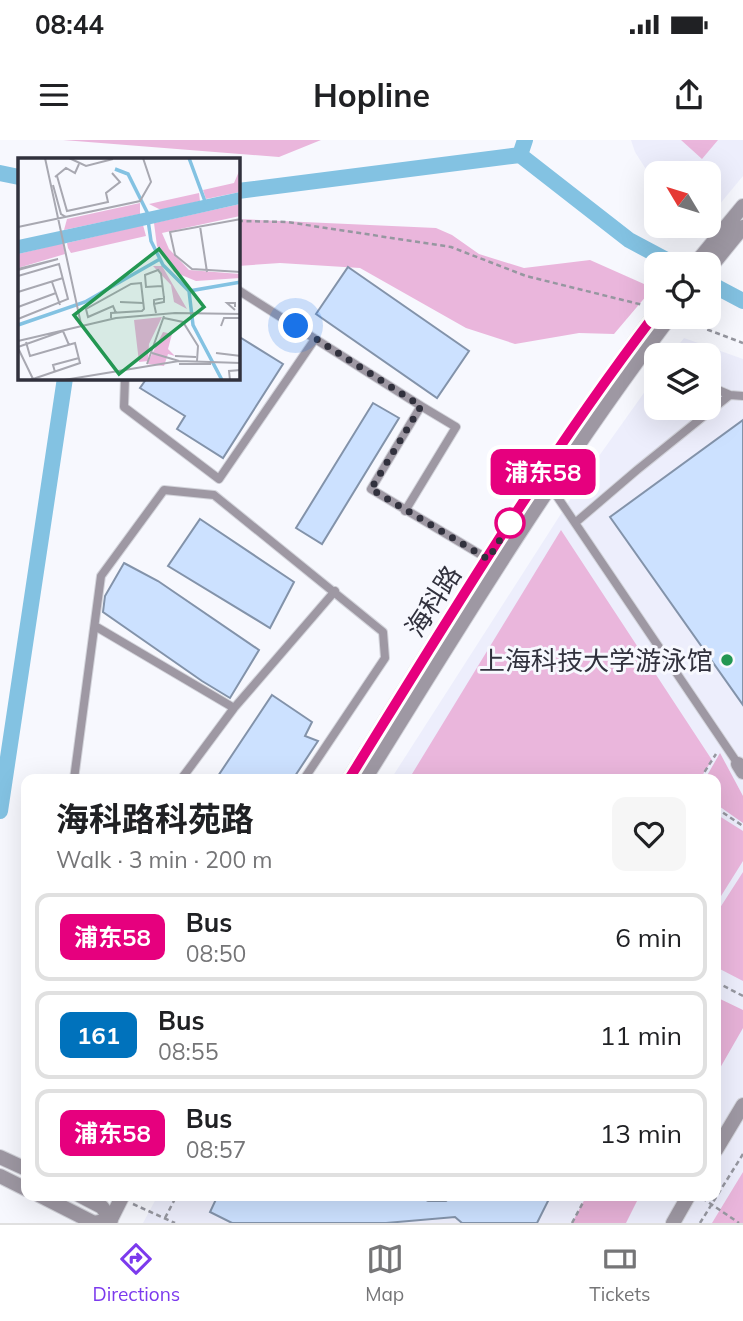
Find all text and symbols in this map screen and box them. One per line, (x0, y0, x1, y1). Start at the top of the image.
text: 08:44 (35, 8, 104, 41)
text: Hopline (313, 75, 430, 115)
icon: menu (35, 76, 73, 114)
icon: share (670, 76, 708, 114)
inset map (18, 158, 240, 380)
north arrow (644, 161, 721, 238)
map controls (644, 161, 721, 420)
button: locate (644, 252, 721, 329)
your location (278, 308, 313, 343)
button: layers (644, 343, 721, 420)
line badge: 浦东58 (494, 449, 592, 495)
text: 浦东58 (505, 457, 581, 487)
unlabelled marker (495, 508, 525, 538)
street label: 海科路 (398, 559, 468, 643)
place label: 上海科技大学游泳馆 (479, 644, 713, 677)
marker: 上海科技大学游泳馆 (719, 652, 735, 668)
button: heart (612, 797, 686, 871)
text: 海科路科苑路 (56, 798, 254, 839)
text: Walk · 3 min · 200 m (56, 845, 273, 874)
text: Bus (186, 906, 232, 939)
text: 6 min (615, 921, 682, 954)
text: 浦东58 (74, 922, 151, 952)
text: 08:50 (186, 939, 246, 968)
text: Bus (158, 1004, 204, 1037)
text: 11 min (600, 1019, 682, 1052)
text: 161 (77, 1020, 120, 1050)
text: 08:55 (158, 1037, 218, 1066)
text: Bus (186, 1102, 232, 1135)
text: 13 min (600, 1117, 682, 1150)
text: 浦东58 (74, 1118, 151, 1148)
text: 08:57 (186, 1135, 246, 1164)
tab: Directions (92, 1240, 180, 1306)
tab: Map (365, 1240, 404, 1306)
tab: Tickets (589, 1240, 651, 1306)

